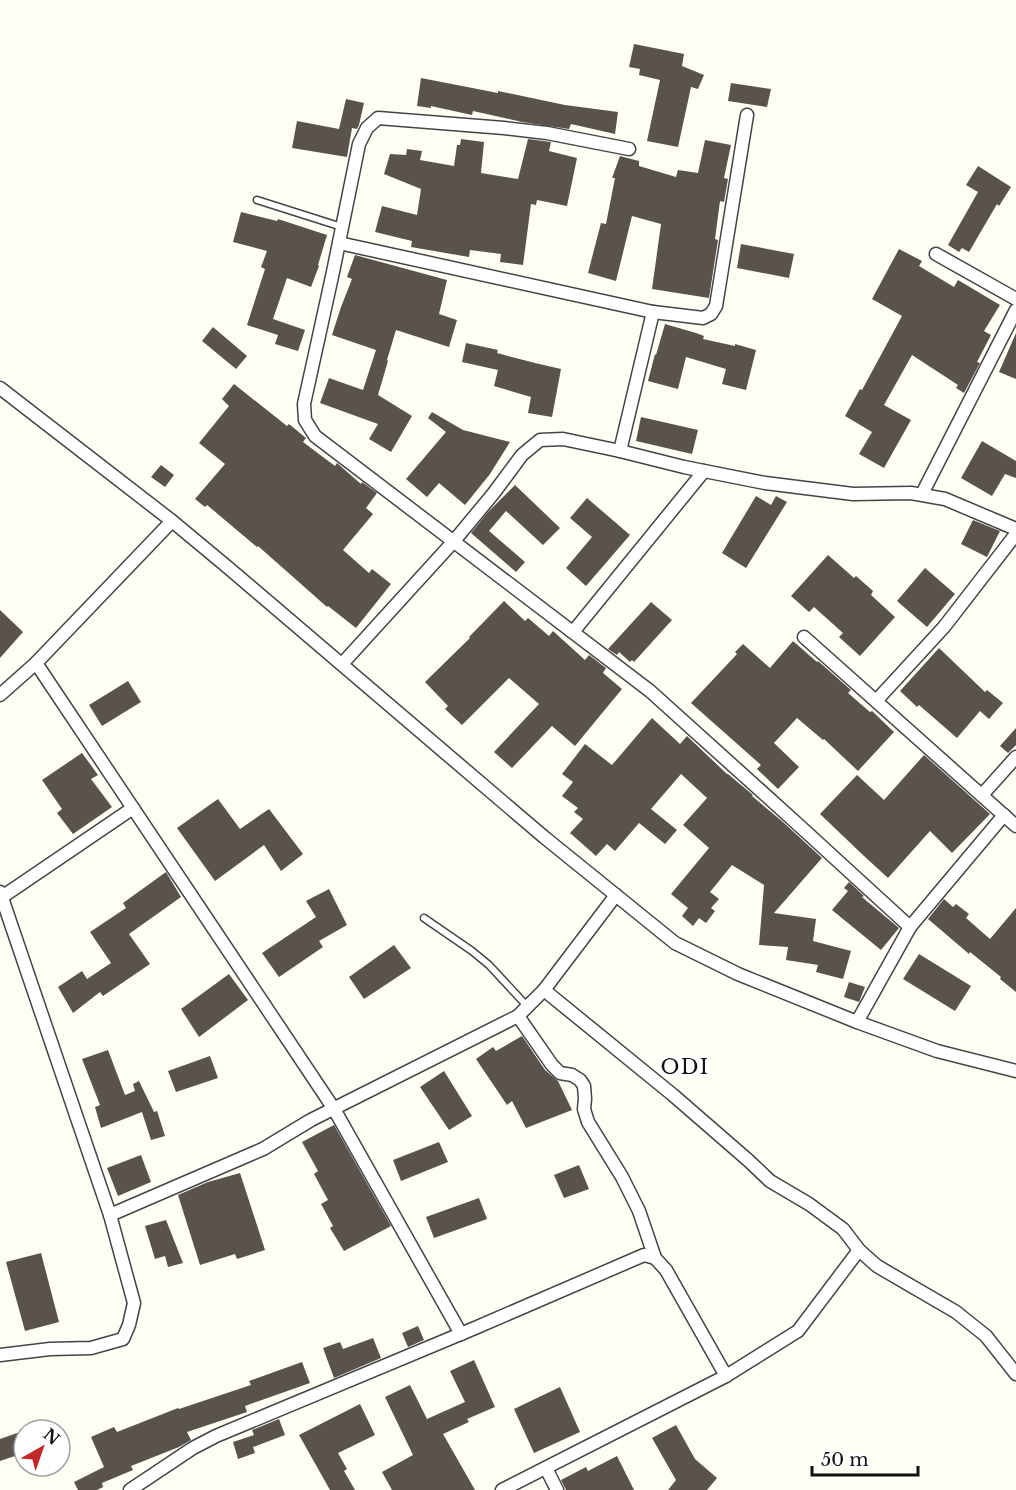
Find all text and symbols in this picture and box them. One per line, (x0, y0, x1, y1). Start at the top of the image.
district label: ODI (661, 1055, 709, 1079)
north arrow (12, 1418, 72, 1478)
text: N (39, 1424, 64, 1449)
scale bar (812, 1439, 918, 1477)
text: 50 m (821, 1449, 869, 1471)

